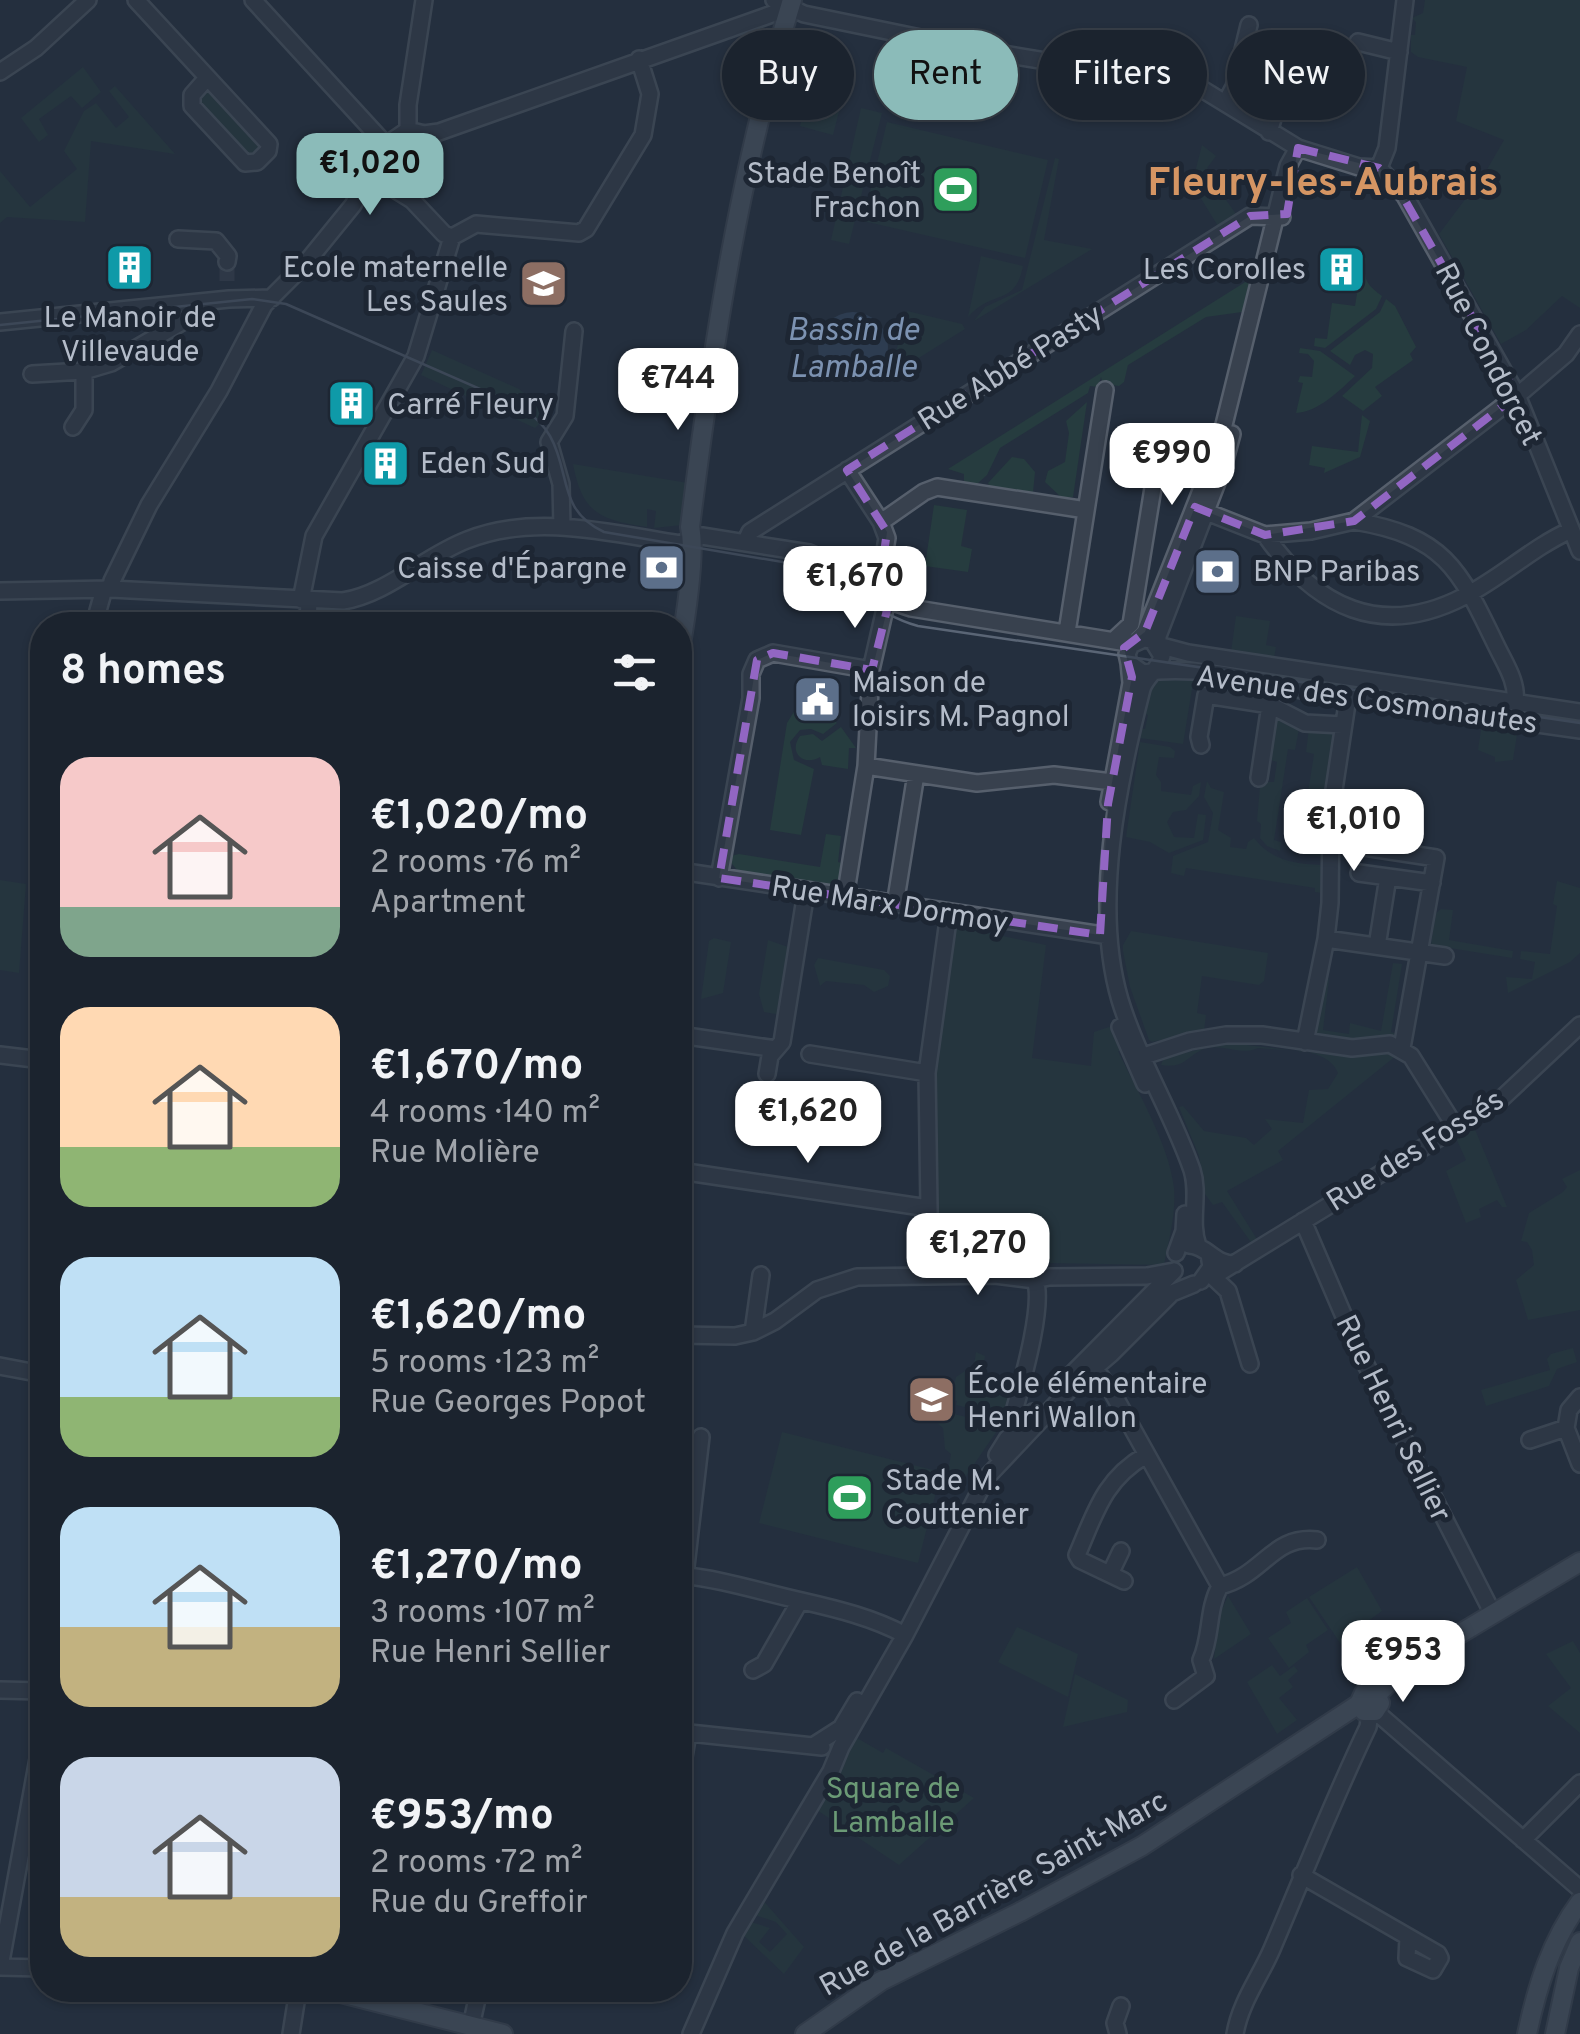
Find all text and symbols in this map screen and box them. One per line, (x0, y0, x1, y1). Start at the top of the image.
chip: Buy (722, 30, 854, 120)
chip: Rent (874, 30, 1018, 120)
chip: Filters (1038, 30, 1207, 120)
chip: New (1227, 30, 1365, 120)
pin: €1,020 (289, 133, 451, 218)
text: €1,020 (318, 145, 422, 185)
place label: Stade Benoît Frachon (747, 157, 921, 228)
district label: Fleury-les-Aubrais (1148, 160, 1498, 210)
sports icon: Stade Benoît Frachon (930, 164, 982, 216)
building icon: Le Manoir de Villevaude (104, 242, 156, 294)
building icon: Les Corolles (1315, 243, 1367, 295)
place label: Ecole maternelle Les Saules (283, 251, 508, 322)
place label: Les Corolles (1143, 253, 1306, 290)
school or university icon: Ecole maternelle Les Saules (517, 258, 569, 310)
street label: Rue Condorcet (1425, 258, 1549, 453)
street label: Rue Abbé Pasty (912, 298, 1110, 441)
place label: Le Manoir de Villevaude (44, 301, 216, 372)
water label: Bassin de Lamballe (787, 312, 920, 389)
pin: €744 (619, 348, 737, 433)
text: €744 (640, 360, 716, 400)
building icon: Carré Fleury (326, 378, 378, 430)
place label: Carré Fleury (387, 388, 554, 425)
pin: €990 (1113, 423, 1231, 508)
text: €990 (1132, 435, 1212, 475)
building icon: Eden Sud (359, 437, 411, 489)
place label: Eden Sud (420, 447, 546, 484)
bank icon: Caisse d'Épargne (636, 542, 688, 594)
bank icon: BNP Paribas (1192, 545, 1244, 597)
pin: €1,670 (774, 546, 936, 631)
place label: Caisse d'Épargne (397, 550, 627, 589)
place label: BNP Paribas (1253, 555, 1420, 592)
text: €1,670 (805, 558, 905, 598)
icon: filters (607, 645, 662, 700)
text: 8 homes (60, 646, 226, 699)
street label: Avenue des Cosmonautes (1194, 659, 1540, 744)
place label: Maison de loisirs M. Pagnol (852, 666, 1070, 737)
public building icon: Maison de loisirs M. Pagnol (791, 673, 843, 725)
pin: €1,010 (1273, 789, 1435, 874)
text: €1,020/mo (370, 791, 588, 844)
icon: home (140, 797, 260, 917)
text: €1,010 (1306, 801, 1402, 841)
text: 2 rooms · 76 m² (370, 844, 581, 884)
street label: Rue Marx Dormoy (769, 869, 1011, 943)
text: Apartment (370, 884, 526, 924)
text: €1,670/mo (370, 1041, 583, 1094)
icon: home (140, 1047, 260, 1167)
pin: €1,620 (727, 1081, 889, 1166)
street label: Rue des Fossés (1321, 1083, 1512, 1221)
text: €1,620 (757, 1093, 859, 1133)
text: 4 rooms · 140 m² (370, 1094, 600, 1134)
text: Rue Molière (370, 1134, 540, 1174)
pin: €1,270 (897, 1213, 1059, 1298)
text: €1,270 (929, 1225, 1027, 1265)
text: €1,620/mo (370, 1291, 586, 1344)
icon: home (140, 1297, 260, 1417)
street label: Rue Henri Sellier (1326, 1310, 1458, 1529)
text: 5 rooms · 123 m² (370, 1344, 599, 1384)
place label: École élémentaire Henri Wallon (967, 1365, 1207, 1438)
school or university icon: École élémentaire Henri Wallon (906, 1374, 958, 1426)
text: Rue Georges Popot (370, 1384, 646, 1424)
place label: Stade M. Couttenier (885, 1464, 1030, 1535)
sports icon: Stade M. Couttenier (824, 1471, 876, 1523)
text: €1,270/mo (370, 1541, 583, 1594)
icon: home (140, 1547, 260, 1667)
text: 3 rooms · 107 m² (370, 1594, 595, 1634)
pin: €953 (1344, 1620, 1462, 1705)
text: €953 (1364, 1632, 1442, 1672)
text: Rue Henri Sellier (370, 1634, 610, 1674)
park label: Square de Lamballe (826, 1772, 960, 1843)
street label: Rue de la Barrière Saint-Marc (814, 1784, 1175, 2006)
text: €953/mo (370, 1791, 554, 1844)
icon: home (140, 1797, 260, 1917)
text: 2 rooms · 72 m² (370, 1844, 583, 1884)
text: Rue du Greffoir (370, 1884, 588, 1924)

